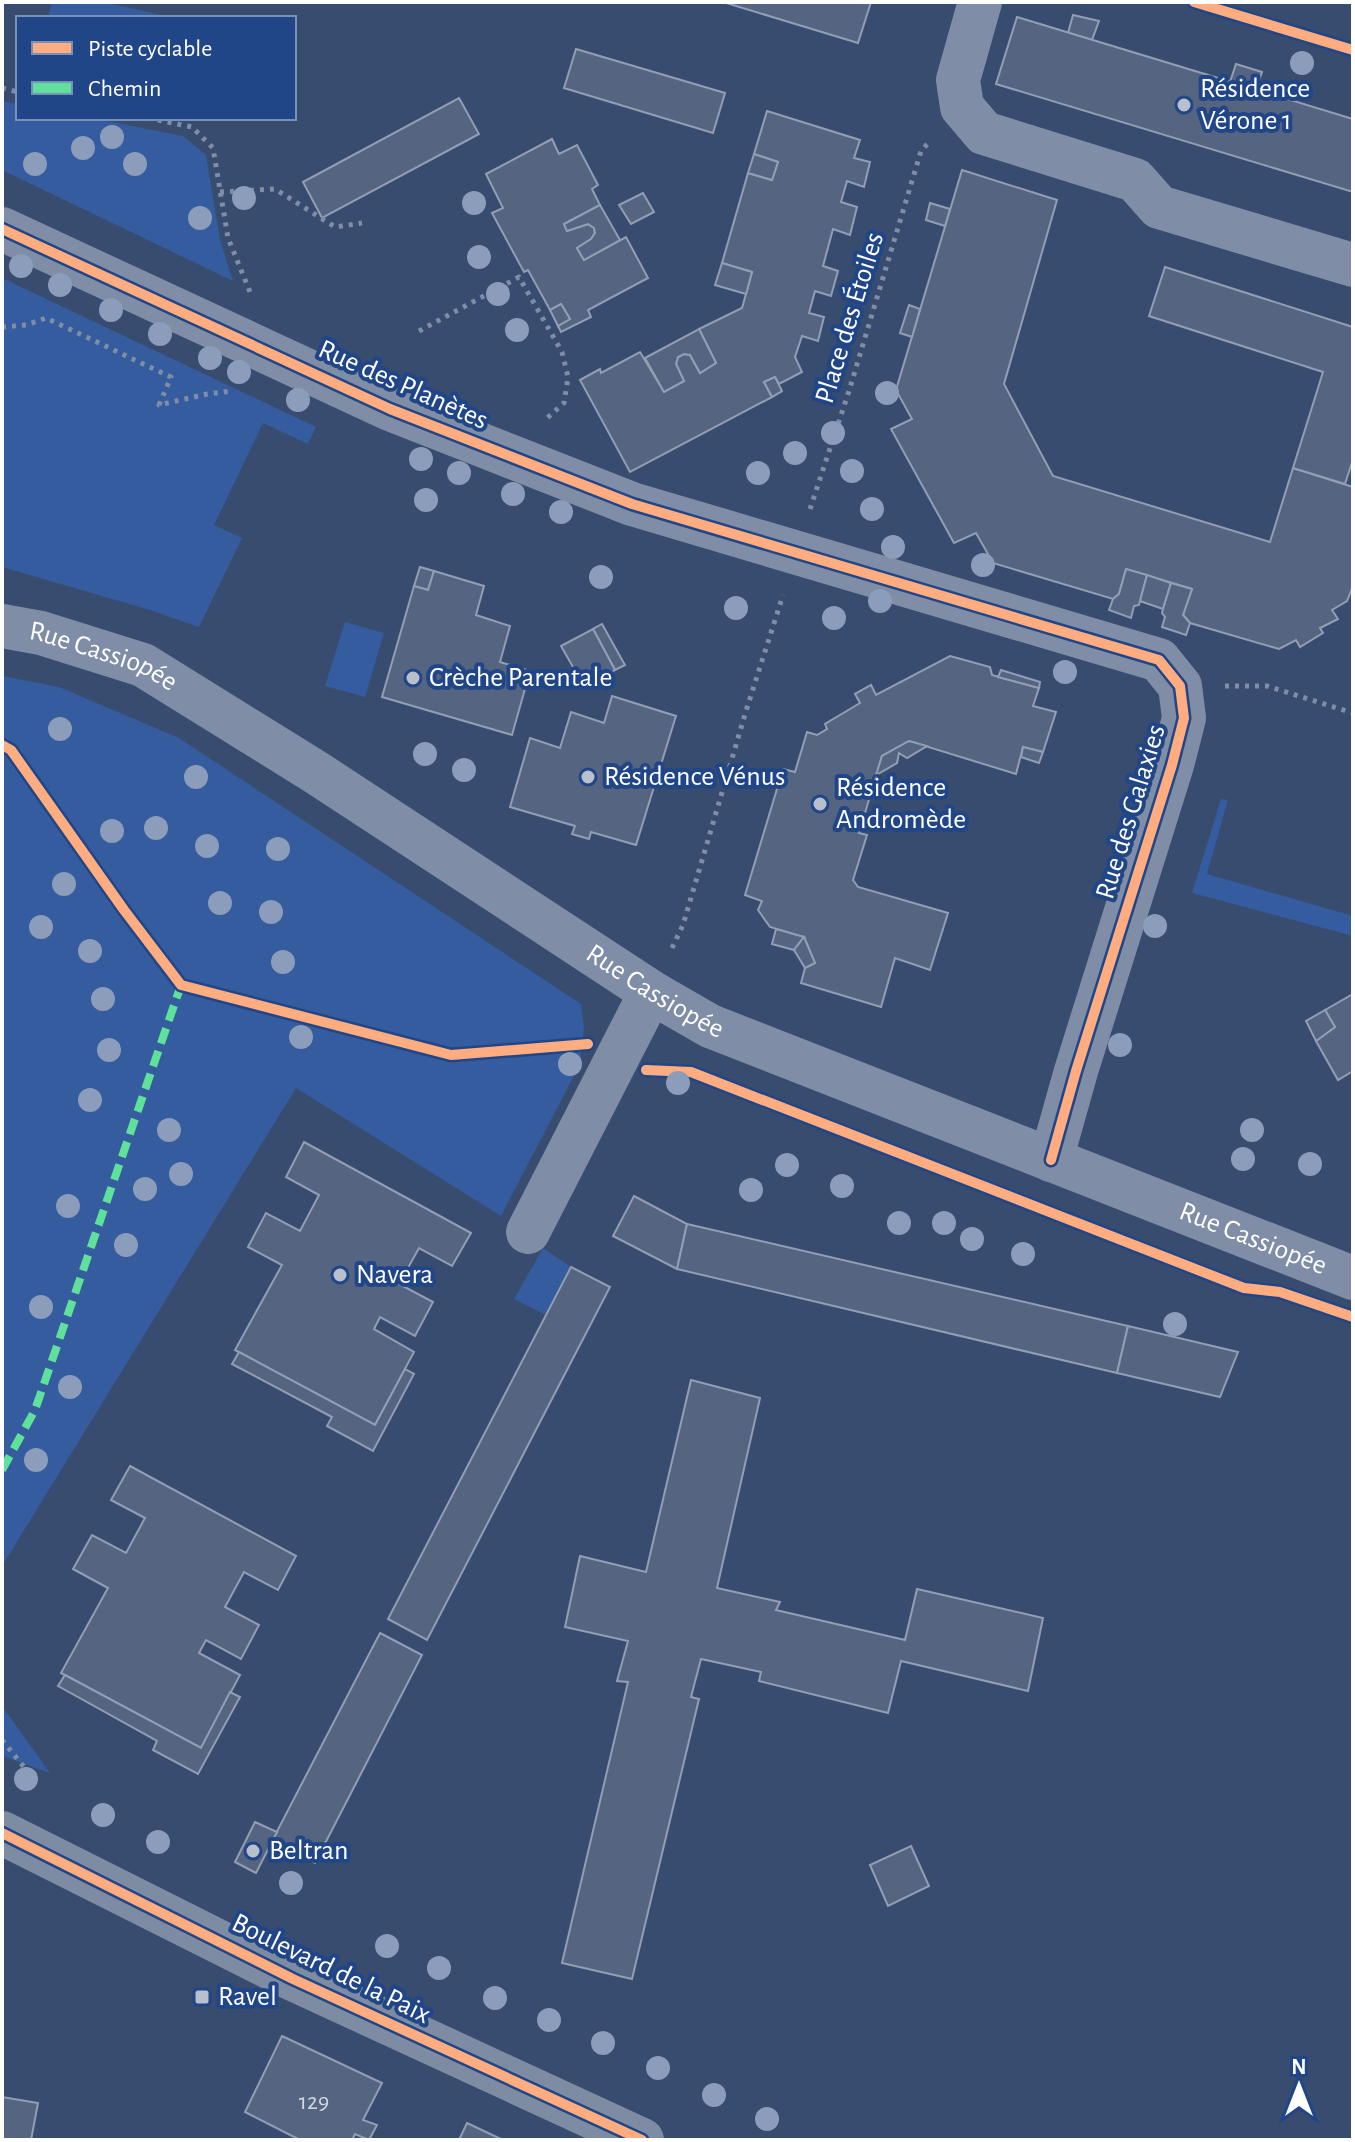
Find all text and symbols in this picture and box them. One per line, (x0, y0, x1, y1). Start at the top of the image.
legend (16, 16, 296, 120)
text: Piste cyclable (88, 37, 212, 61)
place label: Résidence Vérone 1 (1200, 75, 1310, 135)
text: Chemin (88, 77, 161, 101)
marker: Résidence Vérone 1 (1175, 96, 1193, 114)
street label: Place des Étoiles (808, 228, 889, 407)
street label: Rue des Planètes (314, 335, 492, 435)
street label: Rue Cassiopée (27, 617, 182, 697)
place label: Crèche Parentale (429, 664, 612, 692)
marker: Crèche Parentale (404, 669, 422, 687)
street label: Rue des Galaxies (1091, 722, 1171, 902)
place label: Résidence Vénus (604, 763, 785, 791)
marker: Résidence Vénus (579, 768, 597, 786)
place label: Résidence Andromède (836, 774, 966, 834)
marker: Résidence Andromède (811, 795, 829, 813)
street label: Rue Cassiopée (581, 939, 727, 1044)
street label: Rue Cassiopée (1175, 1197, 1331, 1280)
place label: Navera (356, 1261, 433, 1289)
marker: Navera (331, 1266, 349, 1284)
place label: Beltran (269, 1837, 348, 1865)
marker: Beltran (244, 1842, 262, 1860)
street label: Boulevard de la Paix (227, 1909, 435, 2029)
place label: Ravel (218, 1983, 277, 2011)
marker: Ravel (193, 1988, 211, 2006)
north arrow (1259, 2046, 1339, 2126)
text: N (1291, 2056, 1307, 2078)
house number: 129 (299, 2090, 329, 2114)

